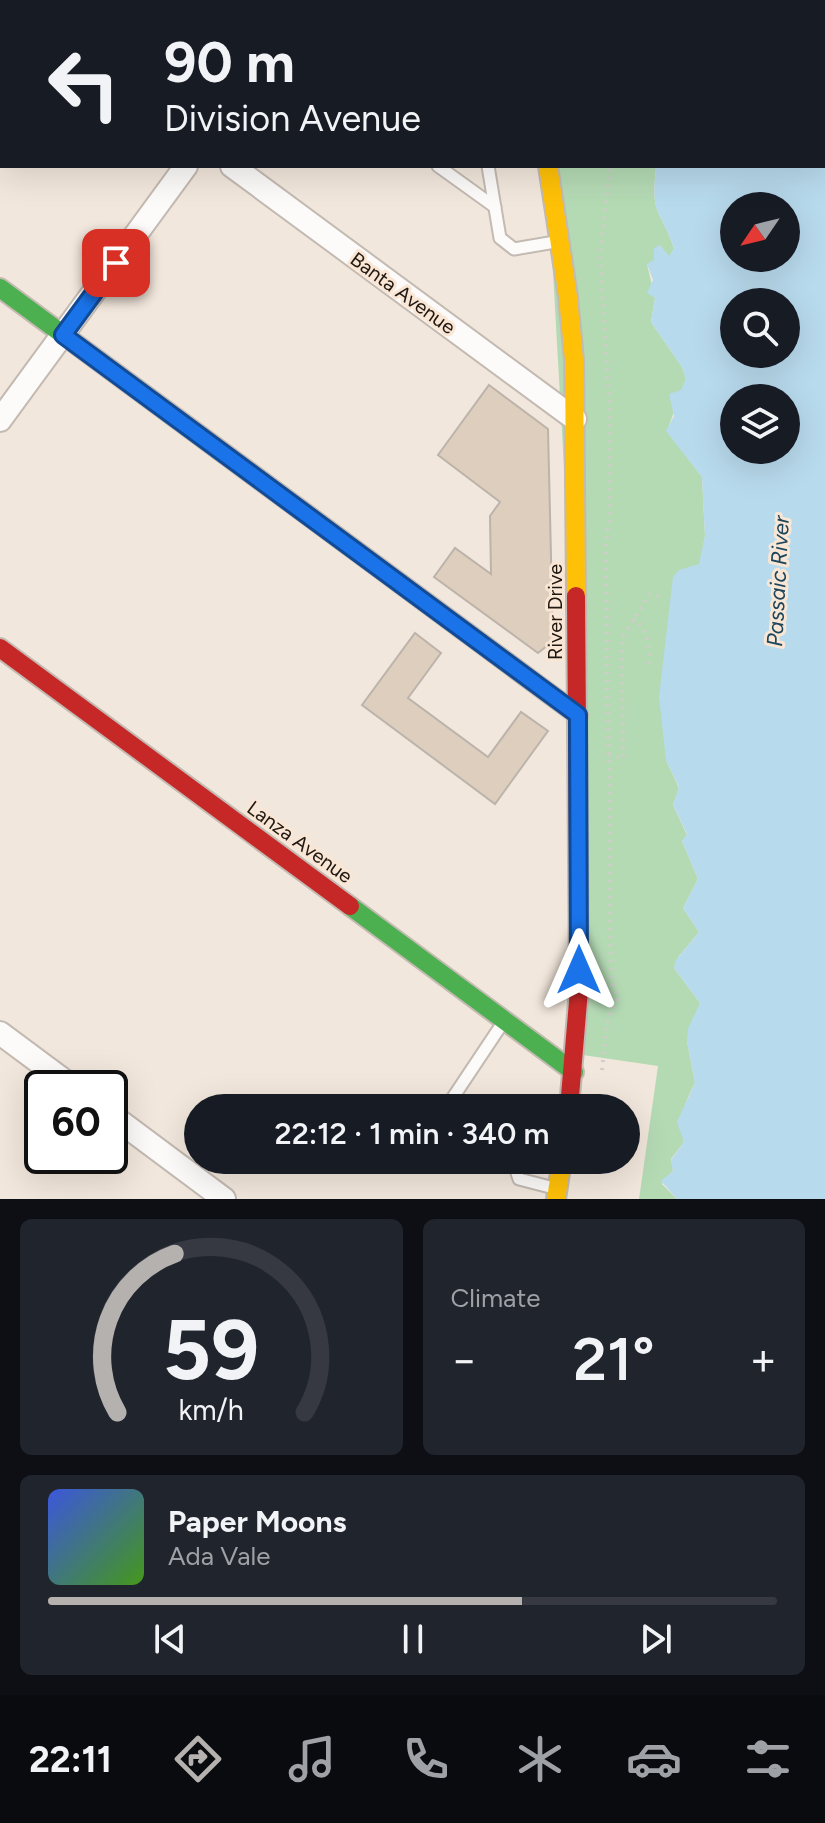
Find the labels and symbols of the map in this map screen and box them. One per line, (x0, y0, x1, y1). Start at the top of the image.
north arrow (720, 192, 800, 272)
pin (82, 229, 150, 297)
street label: Banta Avenue (346, 247, 460, 339)
water label: Passaic River (761, 513, 795, 647)
street label: River Drive (543, 564, 567, 660)
street label: Lanza Avenue (243, 796, 357, 888)
position arrow (537, 928, 621, 1012)
speed limit sign: 60 (24, 1070, 128, 1174)

